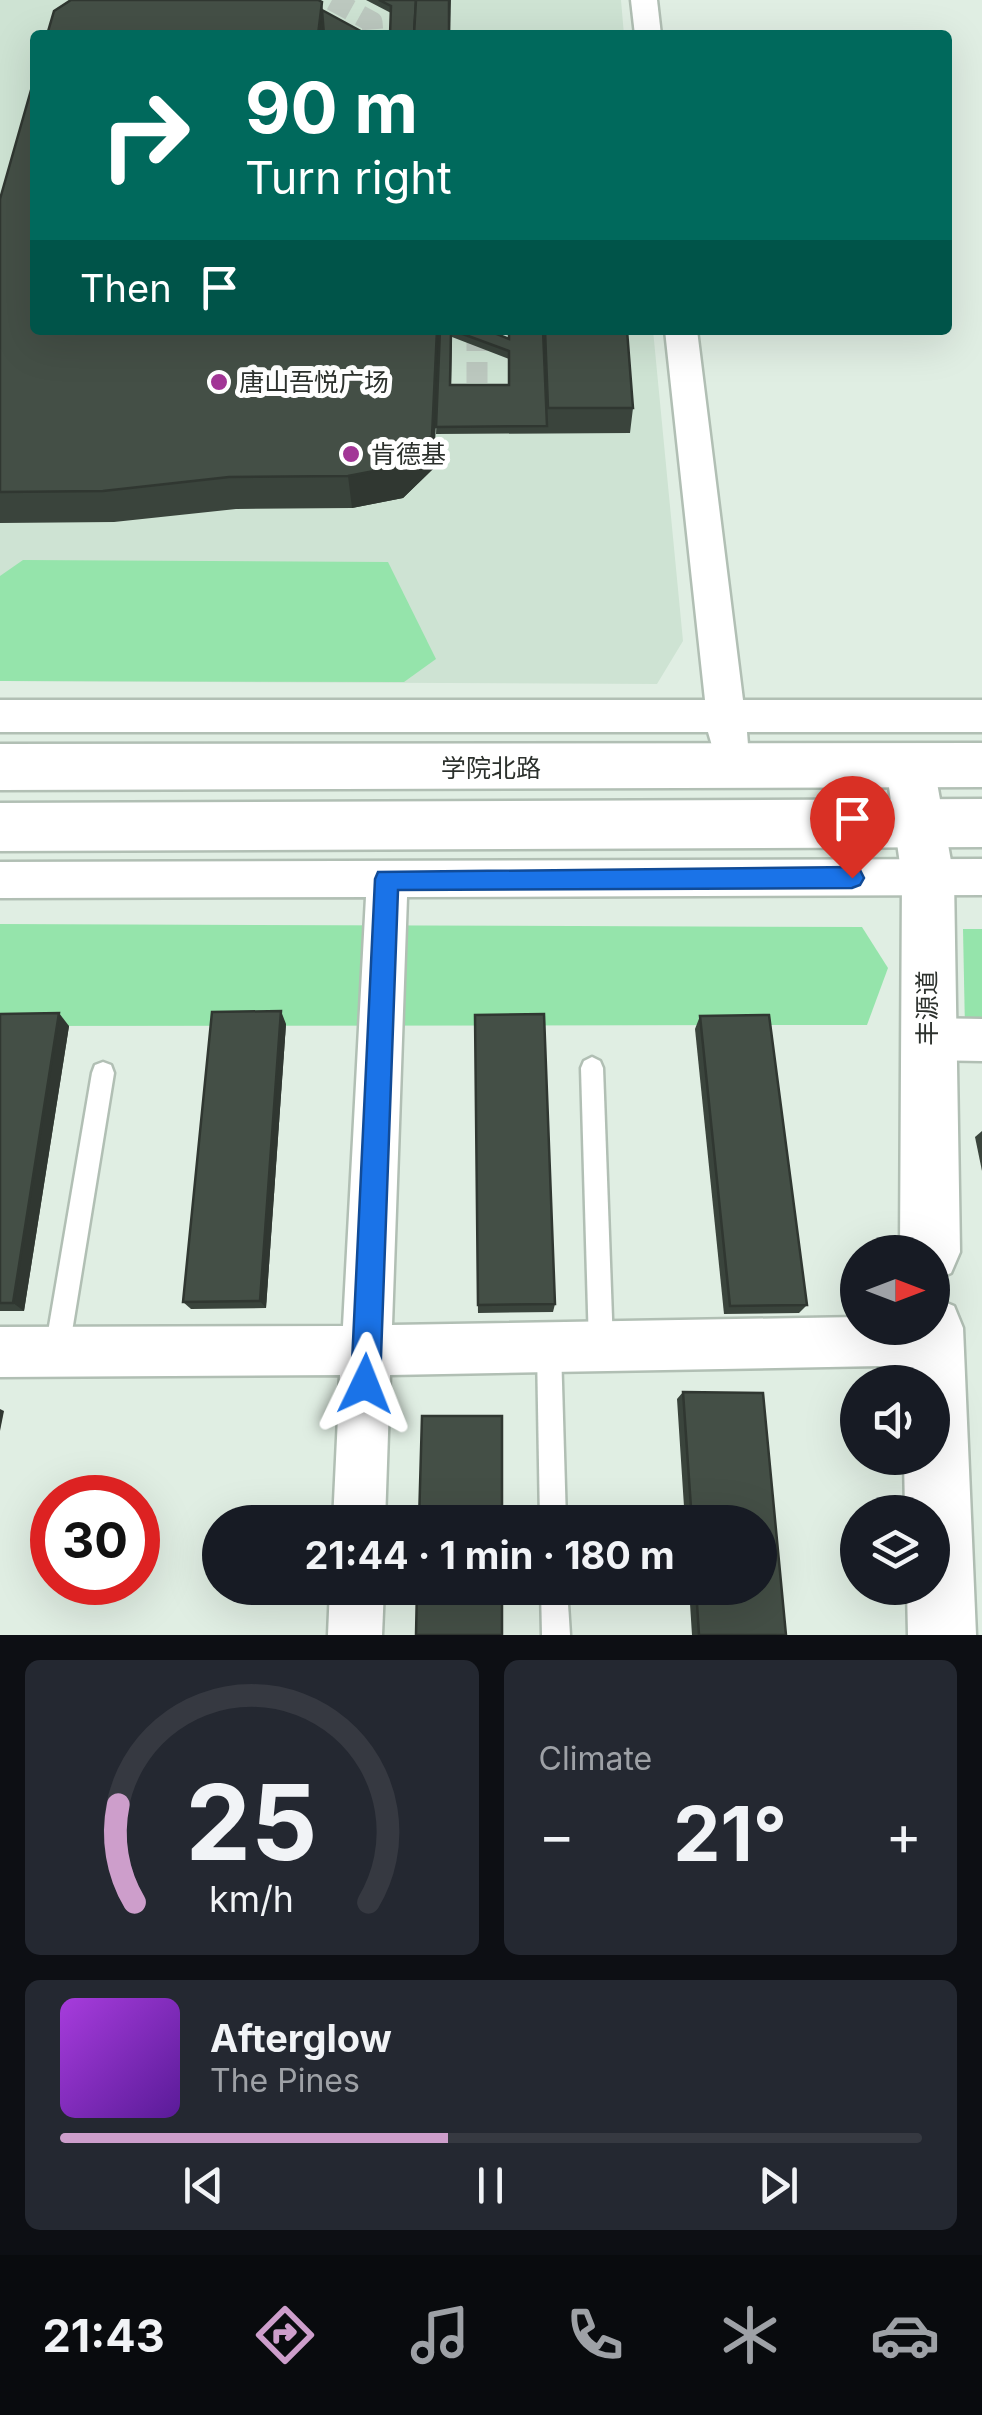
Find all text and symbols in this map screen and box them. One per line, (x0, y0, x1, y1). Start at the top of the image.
text: 90 m (245, 65, 418, 150)
icon: right (80, 70, 210, 200)
text: Turn right (245, 150, 452, 205)
icon: arrive (192, 260, 247, 315)
text: Then (80, 265, 172, 311)
place label: 唐山吾悦广场 (239, 367, 389, 397)
marker: 唐山吾悦广场 (208, 371, 230, 393)
place label: 肯德基 (371, 439, 446, 469)
marker: 肯德基 (340, 443, 362, 465)
street label: 学院北路 (441, 753, 541, 783)
pin (810, 776, 895, 879)
icon: arrive (825, 791, 880, 846)
street label: 丰源道 (912, 970, 942, 1046)
north arrow (840, 1235, 950, 1345)
map controls (840, 1235, 950, 1605)
position arrow (313, 1332, 417, 1436)
button: sound (840, 1365, 950, 1475)
speed limit sign: 30 (30, 1475, 160, 1605)
button: layers (840, 1495, 950, 1605)
text: 21:44 · 1 min · 180 m (304, 1532, 675, 1578)
text: Climate (539, 1739, 652, 1778)
text: 25 (186, 1759, 318, 1885)
text: 21° (673, 1788, 787, 1879)
text: − (539, 1802, 575, 1868)
text: + (886, 1802, 922, 1868)
text: km/h (209, 1877, 294, 1921)
text: Afterglow (210, 2015, 392, 2061)
text: The Pines (210, 2061, 360, 2100)
icon: previous (176, 2158, 231, 2213)
icon: pause (463, 2158, 518, 2213)
icon: next (751, 2158, 806, 2213)
icon: directions (250, 2300, 320, 2370)
icon: music (405, 2300, 475, 2370)
icon: phone (560, 2300, 630, 2370)
icon: climate (715, 2300, 785, 2370)
icon: car (870, 2300, 940, 2370)
text: 21:43 (42, 2308, 165, 2363)

